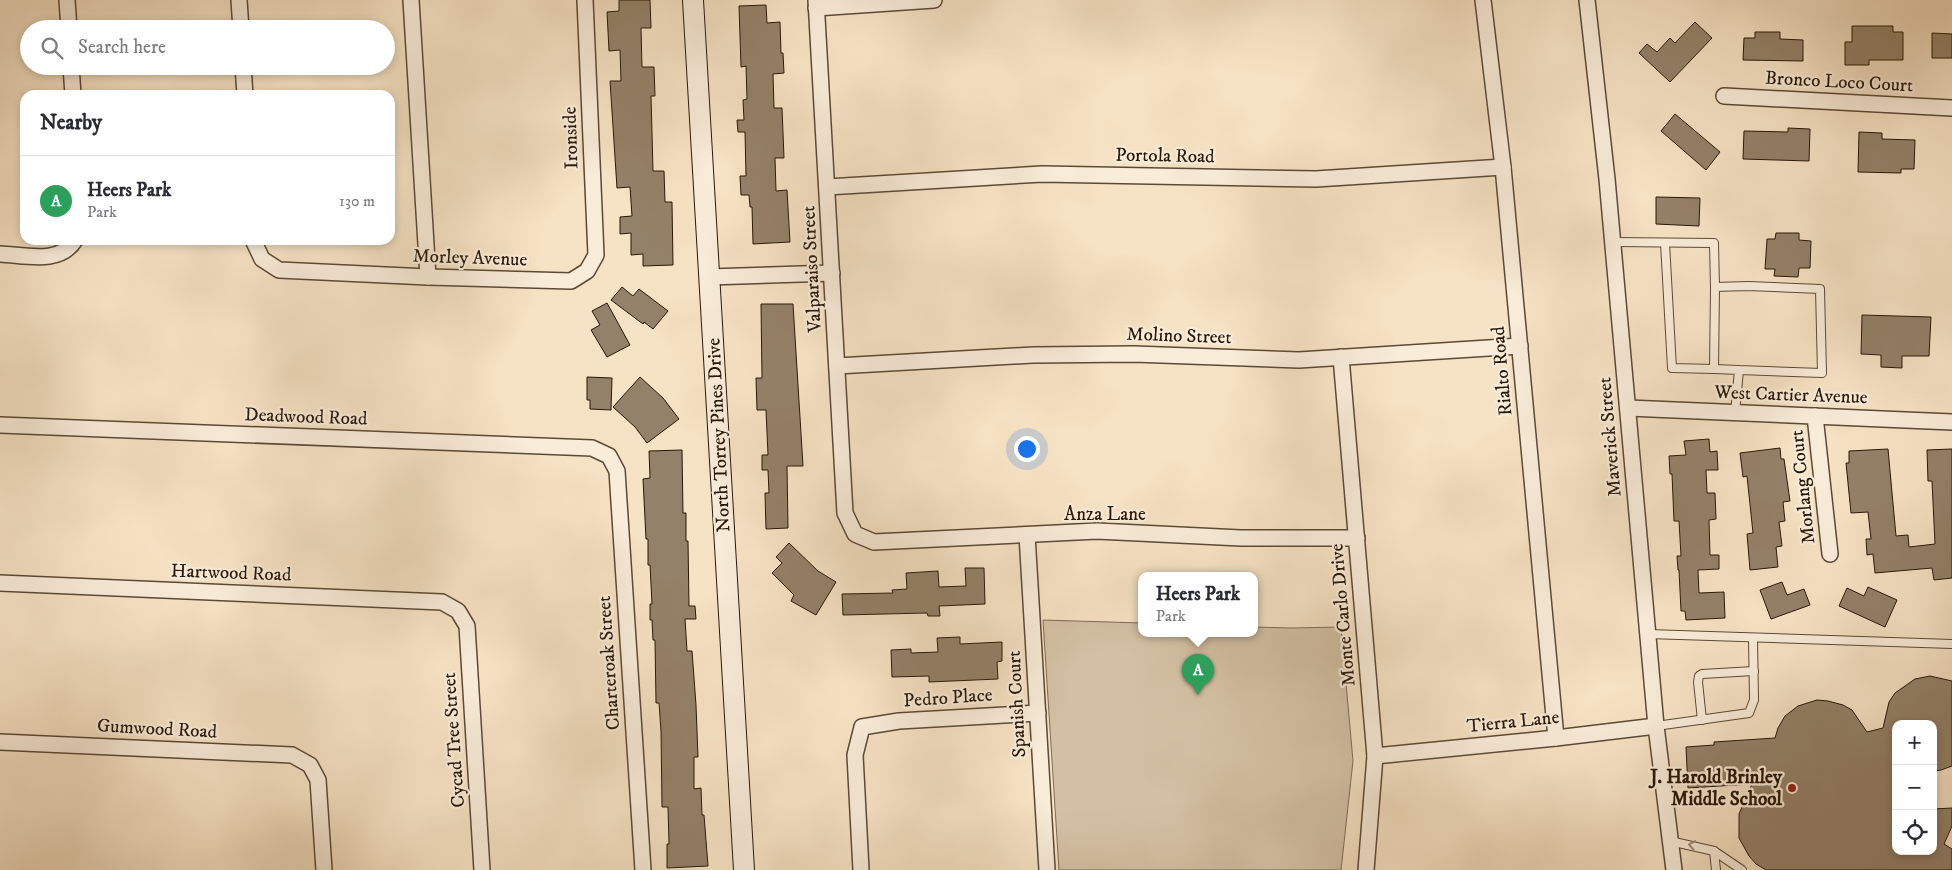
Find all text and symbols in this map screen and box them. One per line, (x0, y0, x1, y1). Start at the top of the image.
search box (20, 20, 395, 75)
icon: search (38, 34, 66, 62)
text: Search here (78, 36, 166, 59)
street label: Bronco Loco Court (1764, 67, 1914, 97)
street label: Ironside (558, 106, 584, 170)
text: Nearby (40, 110, 102, 136)
street label: Portola Road (1115, 144, 1215, 168)
text: Heers Park (87, 179, 171, 202)
text: A (51, 191, 61, 211)
text: 130 m (339, 191, 375, 211)
text: Park (87, 202, 117, 222)
street label: Valparaiso Street (797, 205, 827, 334)
street label: Morley Avenue (412, 245, 528, 271)
street label: Molino Street (1126, 323, 1232, 349)
street label: Rialto Road (1487, 325, 1517, 417)
street label: North Torrey Pines Drive (702, 337, 736, 533)
street label: Maverick Street (1593, 376, 1627, 498)
street label: West Cartier Avenue (1713, 381, 1868, 409)
street label: Deadwood Road (244, 403, 368, 431)
street label: Morlang Court (1786, 429, 1820, 545)
your location (1014, 436, 1040, 462)
street label: Anza Lane (1064, 503, 1146, 526)
street label: Monte Carlo Drive (1325, 543, 1361, 687)
street label: Hartwood Road (170, 559, 292, 587)
popup (1138, 572, 1258, 637)
text: Heers Park (1156, 583, 1240, 606)
street label: Charteroak Street (593, 595, 625, 731)
text: Park (1156, 606, 1186, 626)
street label: Spanish Court (1003, 650, 1031, 758)
pin: A (1182, 654, 1214, 695)
street label: Cycad Tree Street (438, 672, 470, 808)
street label: Pedro Place (903, 683, 993, 713)
street label: Tierra Lane (1466, 706, 1560, 738)
street label: Gumwood Road (96, 714, 218, 744)
map controls (1892, 720, 1937, 855)
button: + (1892, 720, 1937, 765)
button: − (1892, 765, 1937, 810)
place label: J. Harold Brinley Middle School (1648, 766, 1783, 811)
marker: J. Harold Brinley Middle School (1786, 782, 1798, 794)
button: locate (1892, 810, 1937, 855)
one-way arrow (1687, 841, 1696, 851)

